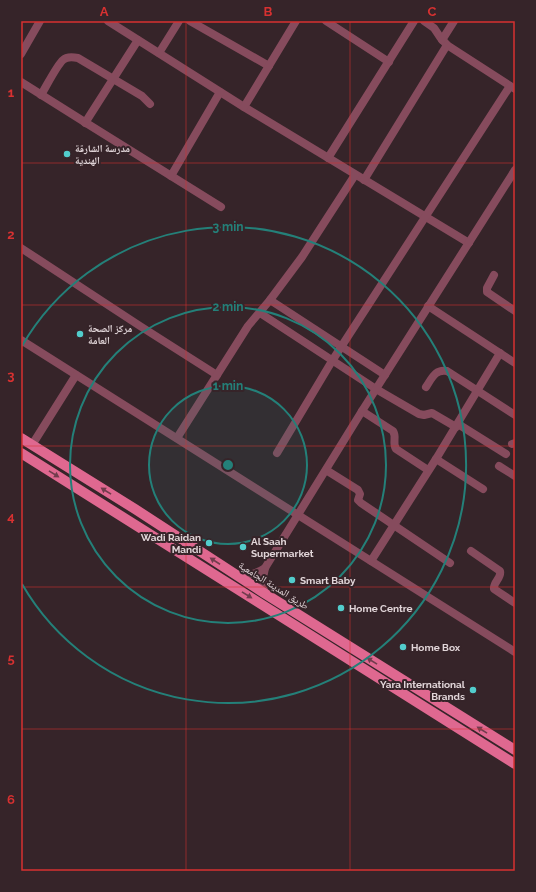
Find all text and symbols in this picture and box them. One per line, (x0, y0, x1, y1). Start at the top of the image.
text: A (100, 4, 109, 19)
text: B (264, 4, 273, 19)
text: C (428, 4, 437, 19)
text: 1 (8, 85, 15, 100)
place label: مدرسة الشارقة الهندية (75, 143, 130, 166)
marker: مدرسة الشارقة الهندية (62, 149, 72, 159)
text: 3 min (212, 220, 244, 234)
text: 2 (7, 227, 15, 242)
text: 2 min (212, 300, 244, 314)
place label: مركز الصحة العامة (88, 323, 132, 346)
marker: مركز الصحة العامة (75, 329, 85, 339)
text: 3 (7, 368, 15, 383)
text: 1 min (213, 379, 243, 393)
centre of rings (221, 458, 235, 472)
one-way arrow (49, 470, 59, 478)
one-way arrow (100, 487, 111, 494)
text: 4 (7, 509, 15, 524)
place label: Wadi Raidan Mandi (141, 532, 201, 555)
place label: Al Saah Supermarket (251, 536, 314, 559)
marker: Wadi Raidan Mandi (204, 538, 214, 548)
marker: Al Saah Supermarket (238, 542, 248, 552)
one-way arrow (210, 557, 220, 565)
street label: طريق المدينة الجامعية (236, 559, 311, 612)
marker: Smart Baby (287, 575, 297, 585)
place label: Smart Baby (300, 575, 356, 586)
one-way arrow (242, 591, 252, 599)
marker: Home Centre (336, 603, 346, 613)
place label: Home Centre (349, 603, 413, 614)
marker: Home Box (398, 642, 408, 652)
place label: Home Box (411, 642, 461, 653)
text: 5 (7, 651, 15, 666)
one-way arrow (366, 657, 378, 664)
place label: Yara International Brands (380, 679, 466, 702)
marker: Yara International Brands (468, 685, 478, 695)
one-way arrow (476, 726, 488, 733)
text: 6 (7, 792, 15, 807)

